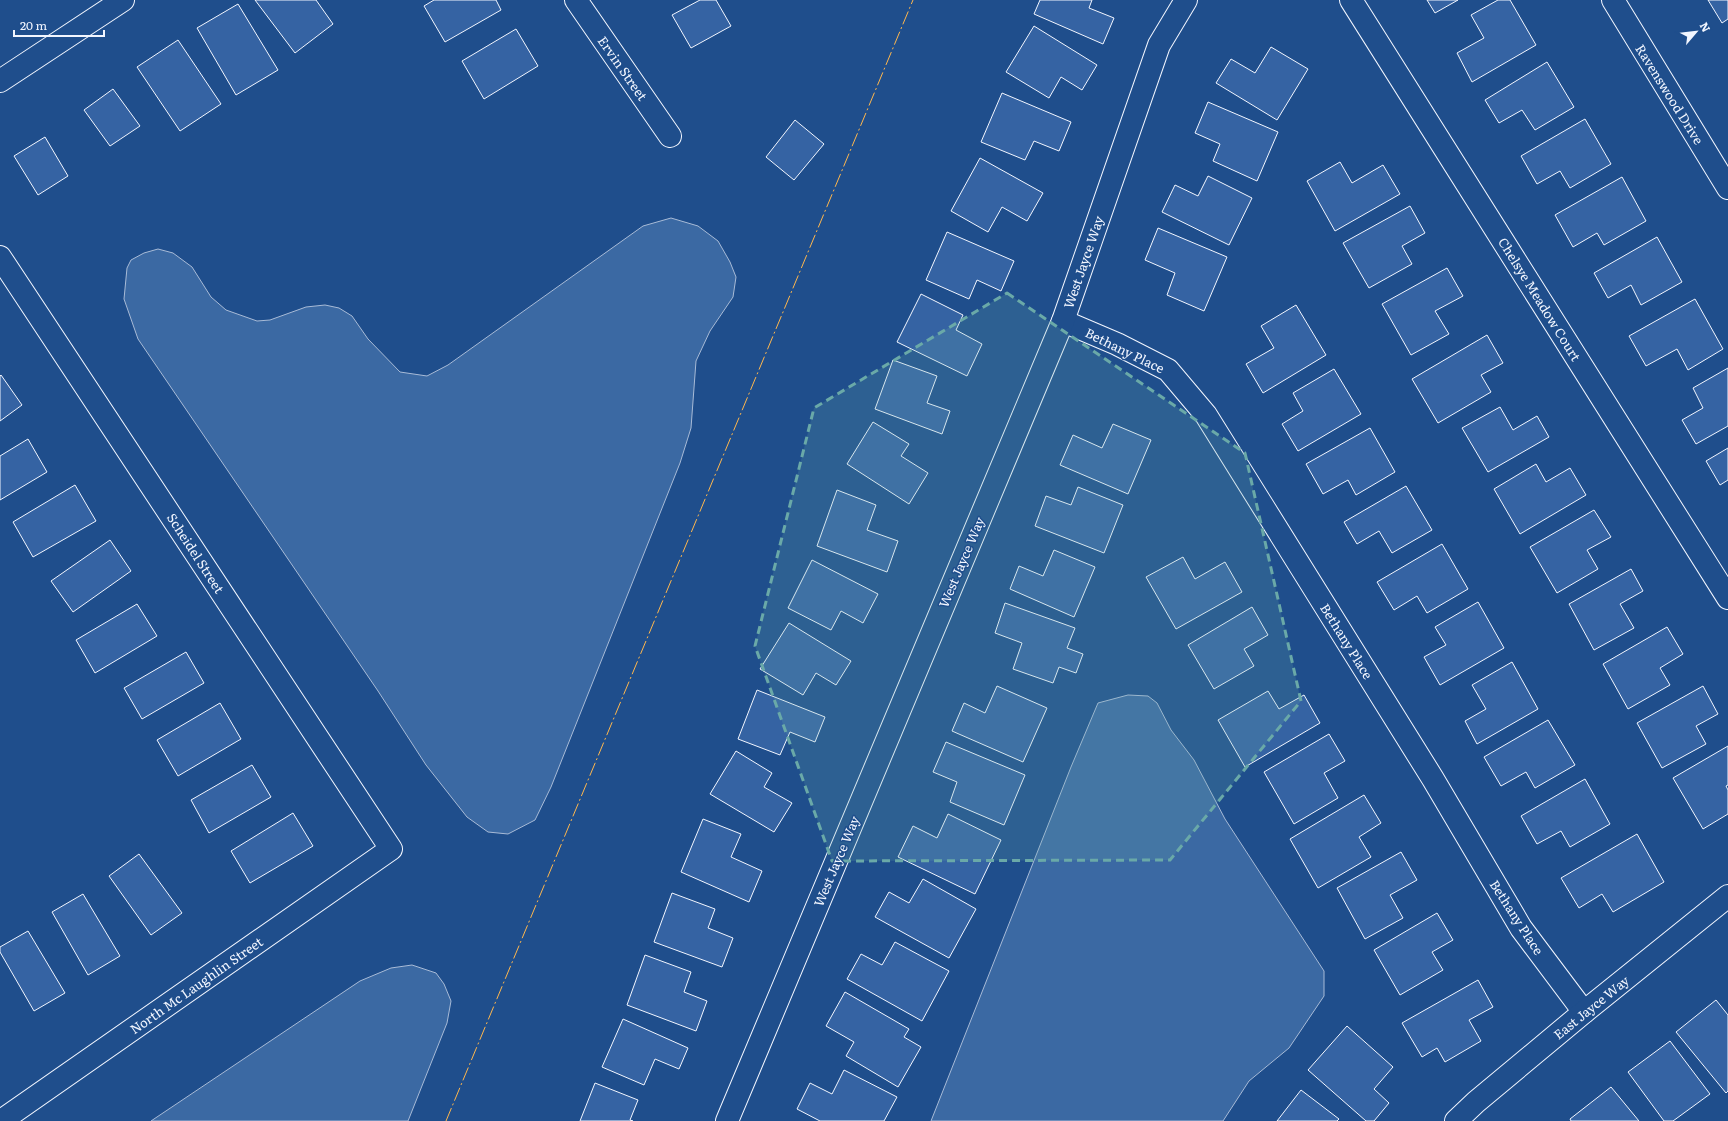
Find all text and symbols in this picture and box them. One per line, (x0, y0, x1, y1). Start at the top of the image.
scale bar (14, 12, 104, 38)
north arrow (1676, 12, 1716, 52)
text: 20 m (20, 16, 47, 34)
text: N (1696, 19, 1715, 35)
street label: Ervin Street (594, 32, 653, 105)
street label: Ravenswood Drive (1631, 40, 1709, 148)
street label: West Jayce Way (1058, 213, 1108, 311)
street label: Chelsye Meadow Court (1494, 234, 1586, 365)
street label: Bethany Place (1082, 323, 1168, 378)
street label: Scheidel Street (163, 509, 230, 598)
street label: West Jayce Way (933, 513, 989, 610)
street label: Bethany Place (1316, 599, 1378, 683)
street label: West Jayce Way (808, 812, 864, 909)
street label: Bethany Place (1486, 876, 1549, 958)
street label: North Mc Laughlin Street (126, 931, 267, 1038)
street label: East Jayce Way (1549, 970, 1633, 1043)

